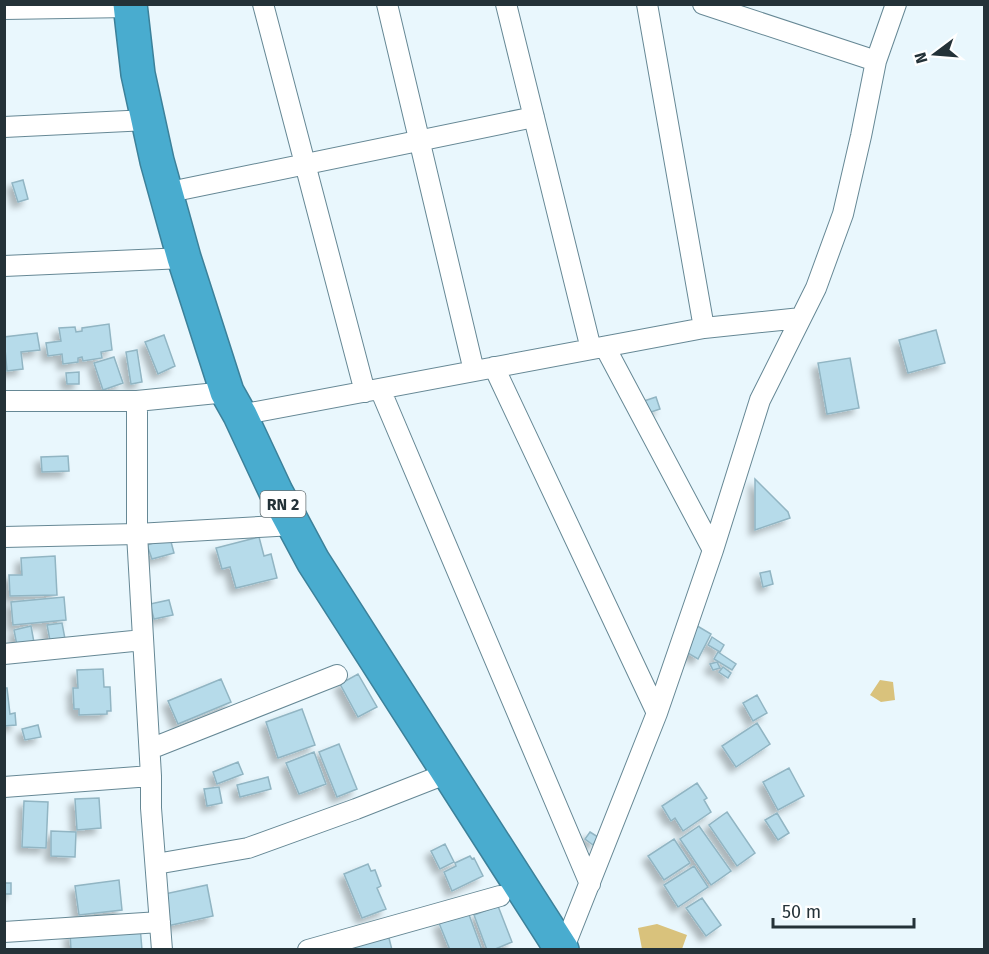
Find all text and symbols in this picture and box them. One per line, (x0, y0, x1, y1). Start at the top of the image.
north arrow (905, 24, 965, 84)
text: N (910, 50, 932, 66)
road number: RN 2 (260, 491, 306, 517)
scale bar (773, 891, 914, 929)
text: 50 m (782, 901, 821, 923)

